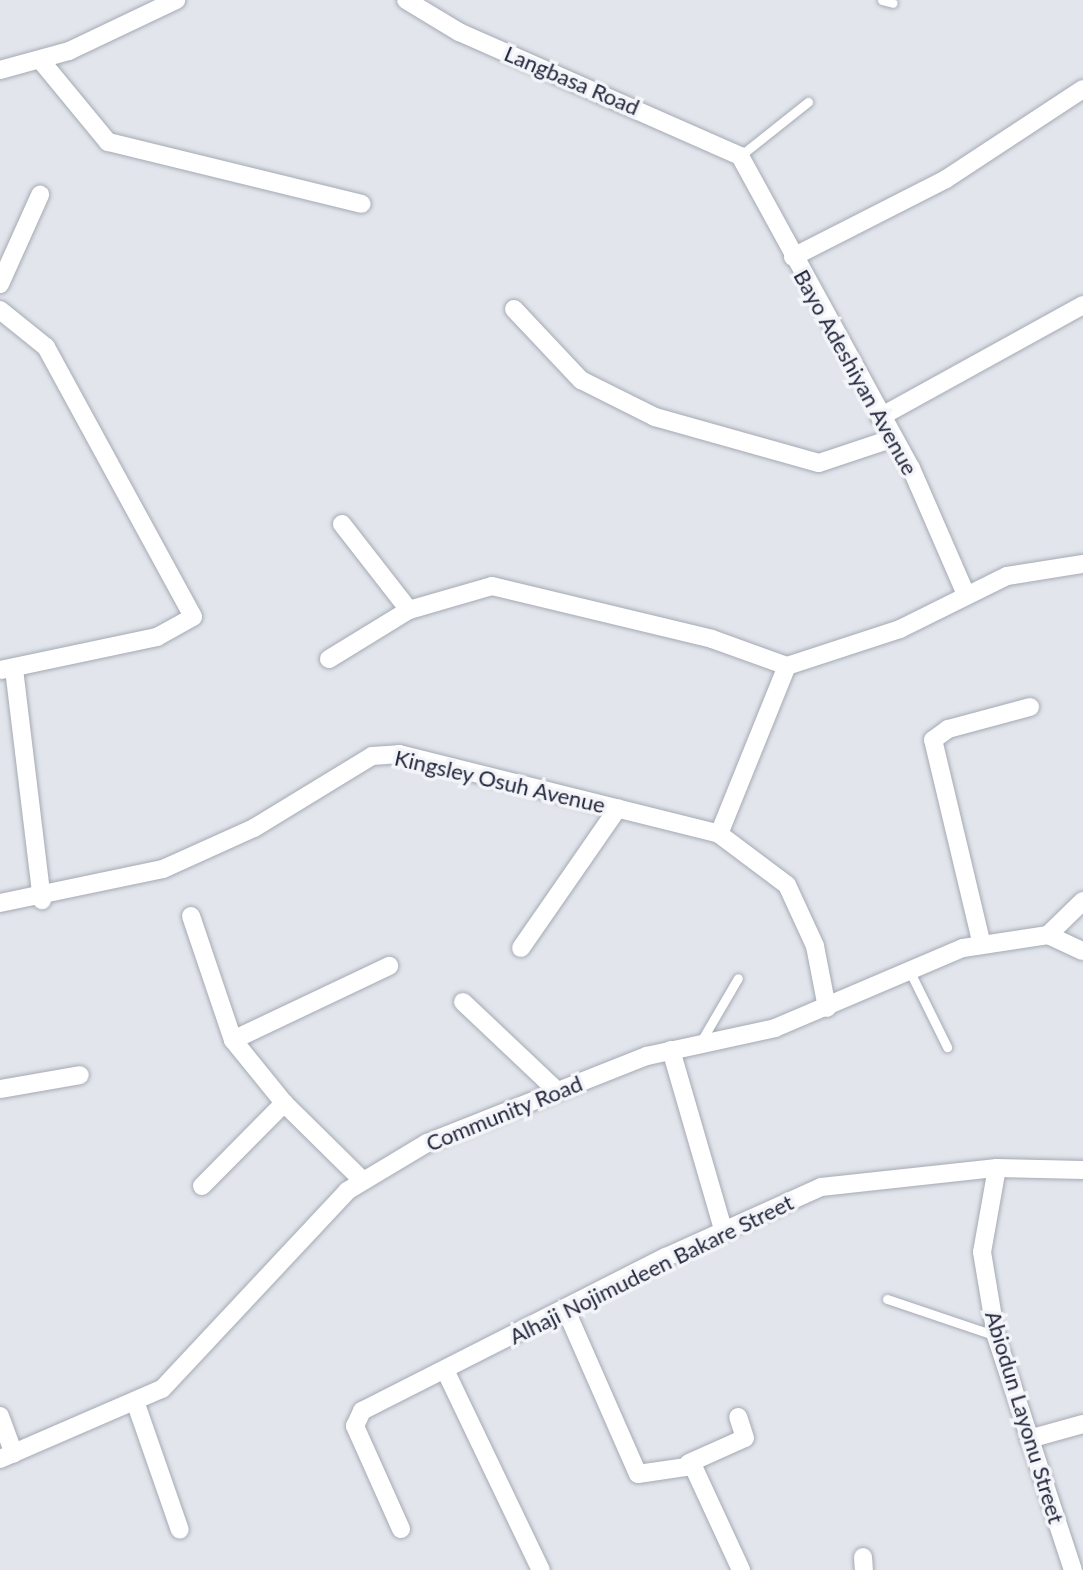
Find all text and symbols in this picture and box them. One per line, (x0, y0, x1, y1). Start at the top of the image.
street label: Langbasa Road (501, 40, 643, 120)
street label: Bayo Adeshiyan Avenue (788, 264, 924, 480)
street label: Kingsley Osuh Avenue (392, 744, 608, 818)
street label: Community Road (422, 1070, 586, 1156)
street label: Alhaji Nojimudeen Bakare Street (505, 1189, 797, 1349)
street label: Abiodun Layonu Street (980, 1307, 1070, 1527)

